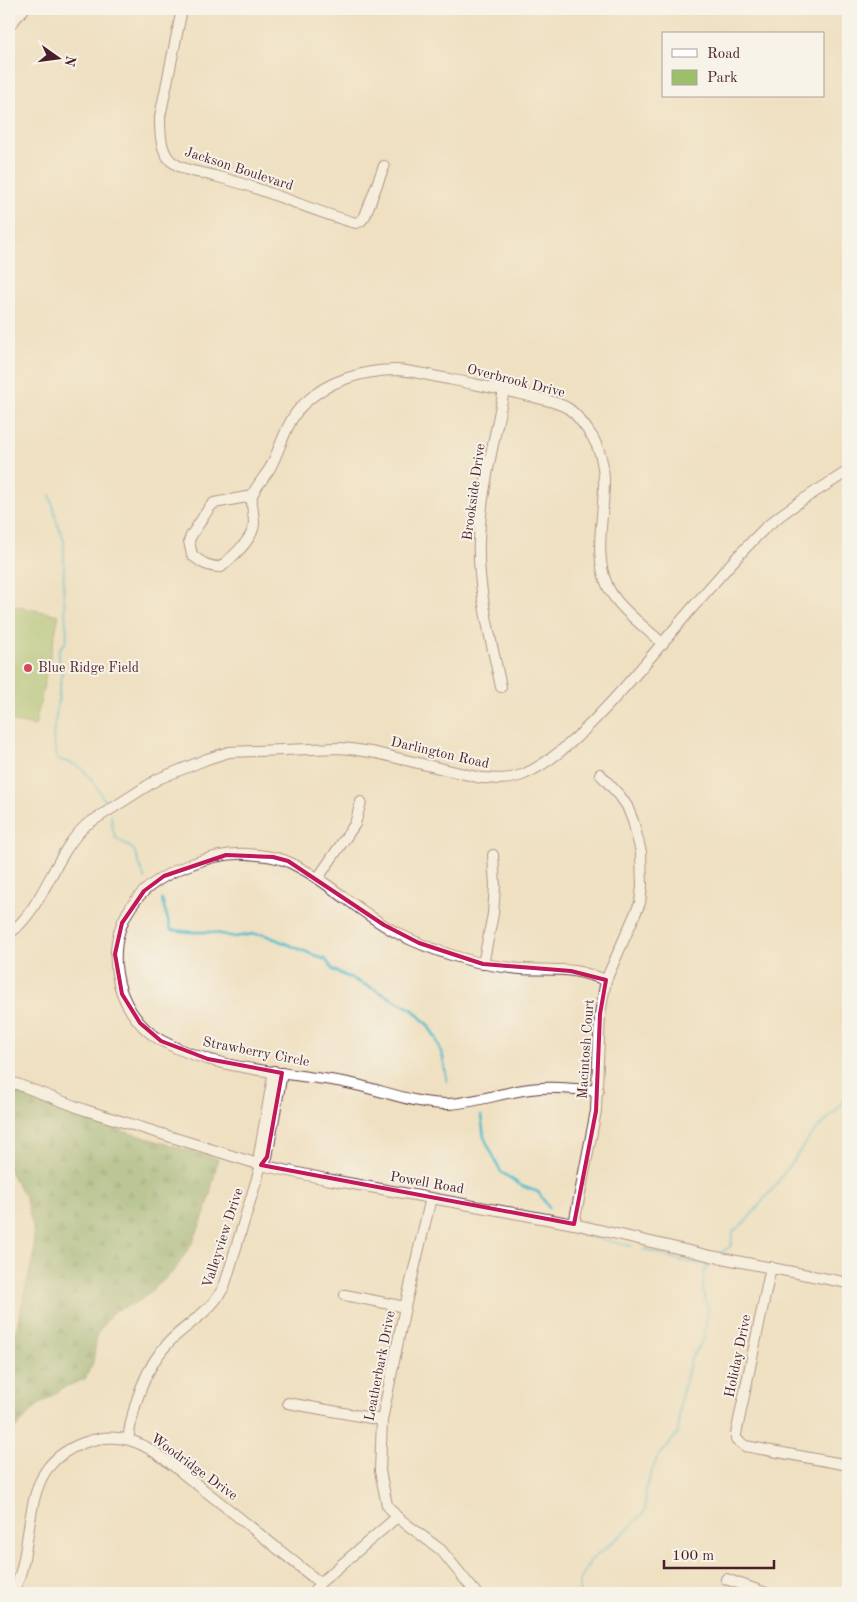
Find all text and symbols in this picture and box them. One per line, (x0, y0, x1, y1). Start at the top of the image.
north arrow (32, 32, 82, 82)
legend (662, 32, 824, 98)
text: Road (707, 47, 741, 62)
text: N (61, 54, 78, 68)
text: Park (707, 71, 738, 86)
street label: Jackson Boulevard (183, 145, 295, 193)
street label: Overbrook Drive (466, 362, 566, 400)
street label: Brookside Drive (460, 443, 488, 541)
place label: Blue Ridge Field (38, 661, 139, 675)
marker: Blue Ridge Field (22, 662, 34, 674)
street label: Darlington Road (389, 735, 491, 771)
street label: Macintosh Court (576, 999, 596, 1099)
street label: Strawberry Circle (201, 1035, 311, 1069)
street label: Powell Road (389, 1170, 465, 1196)
street label: Valleyview Drive (200, 1186, 246, 1290)
street label: Leatherbark Drive (362, 1310, 398, 1422)
street label: Holiday Drive (722, 1313, 754, 1399)
street label: Woodridge Drive (148, 1431, 240, 1503)
scale bar (664, 1537, 774, 1569)
text: 100 m (672, 1549, 714, 1564)

